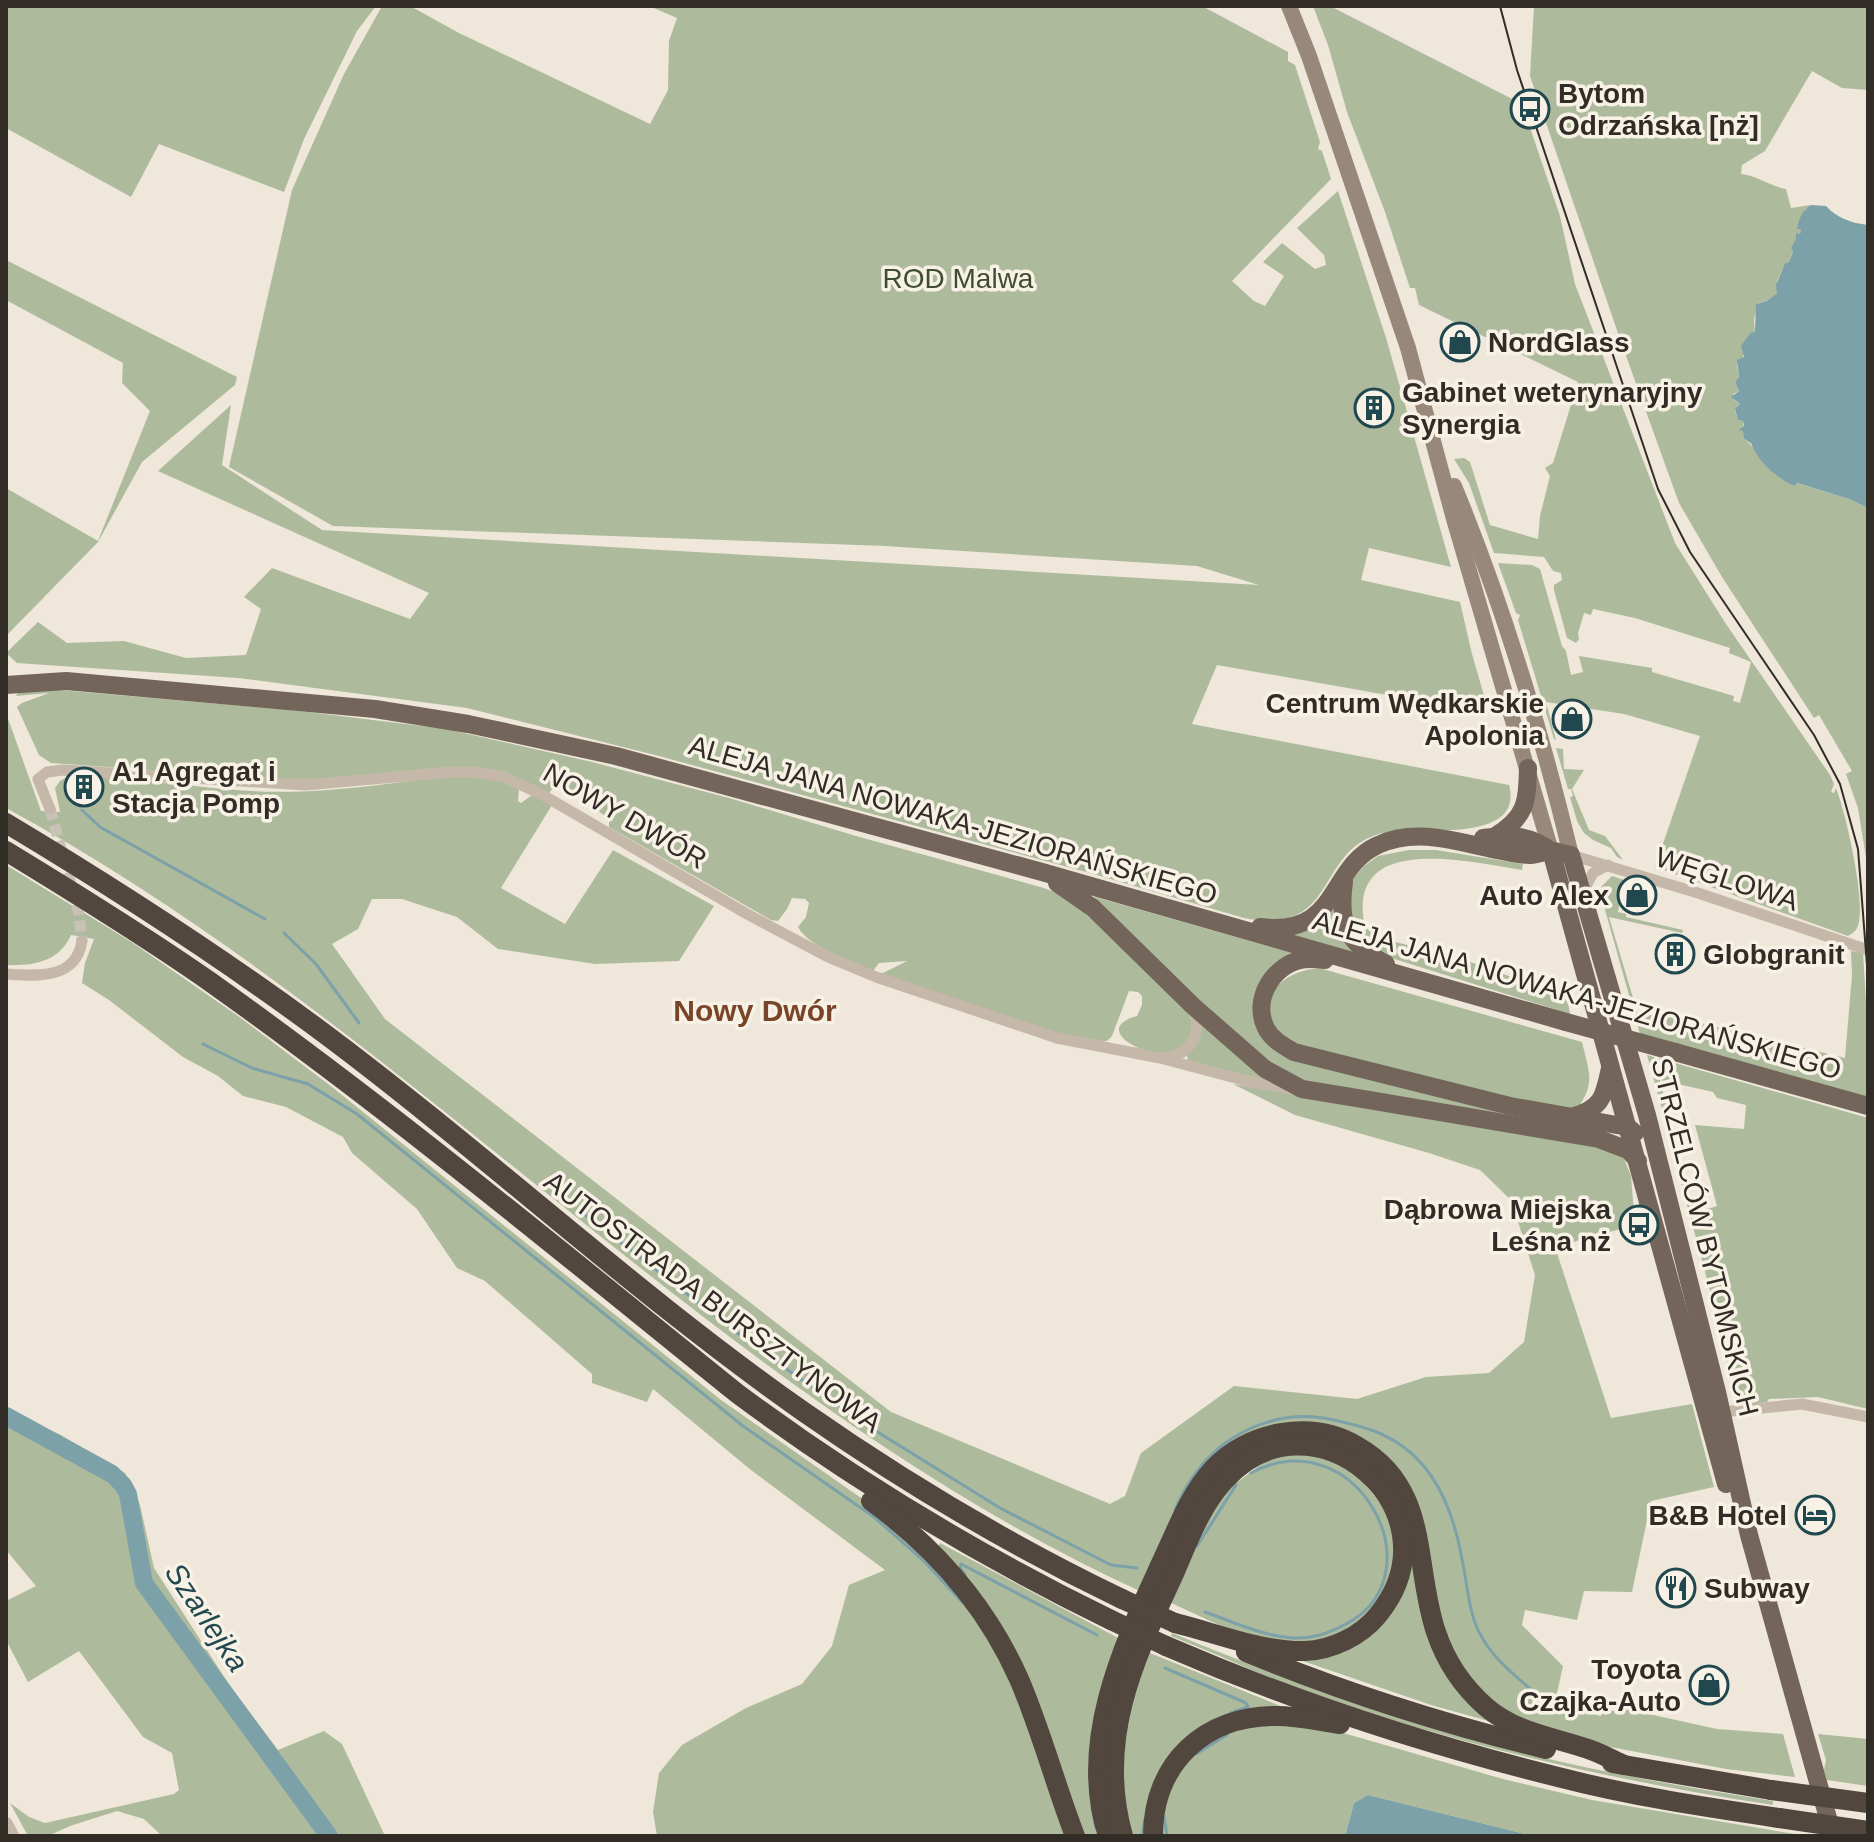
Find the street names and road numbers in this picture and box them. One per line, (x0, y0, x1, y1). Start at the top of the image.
street label: ALEJA JANA NOWAKA-JEZIORAŃSKIEGO (685, 730, 1221, 910)
street label: NOWY DWÓR (538, 757, 712, 875)
street label: WĘGLOWA (1652, 841, 1803, 917)
street label: ALEJA JANA NOWAKA-JEZIORAŃSKIEGO (1309, 905, 1845, 1085)
street label: STRZELCÓW BYTOMSKICH (1645, 1055, 1765, 1419)
street label: AUTOSTRADA BURSZTYNOWA (538, 1165, 888, 1439)

